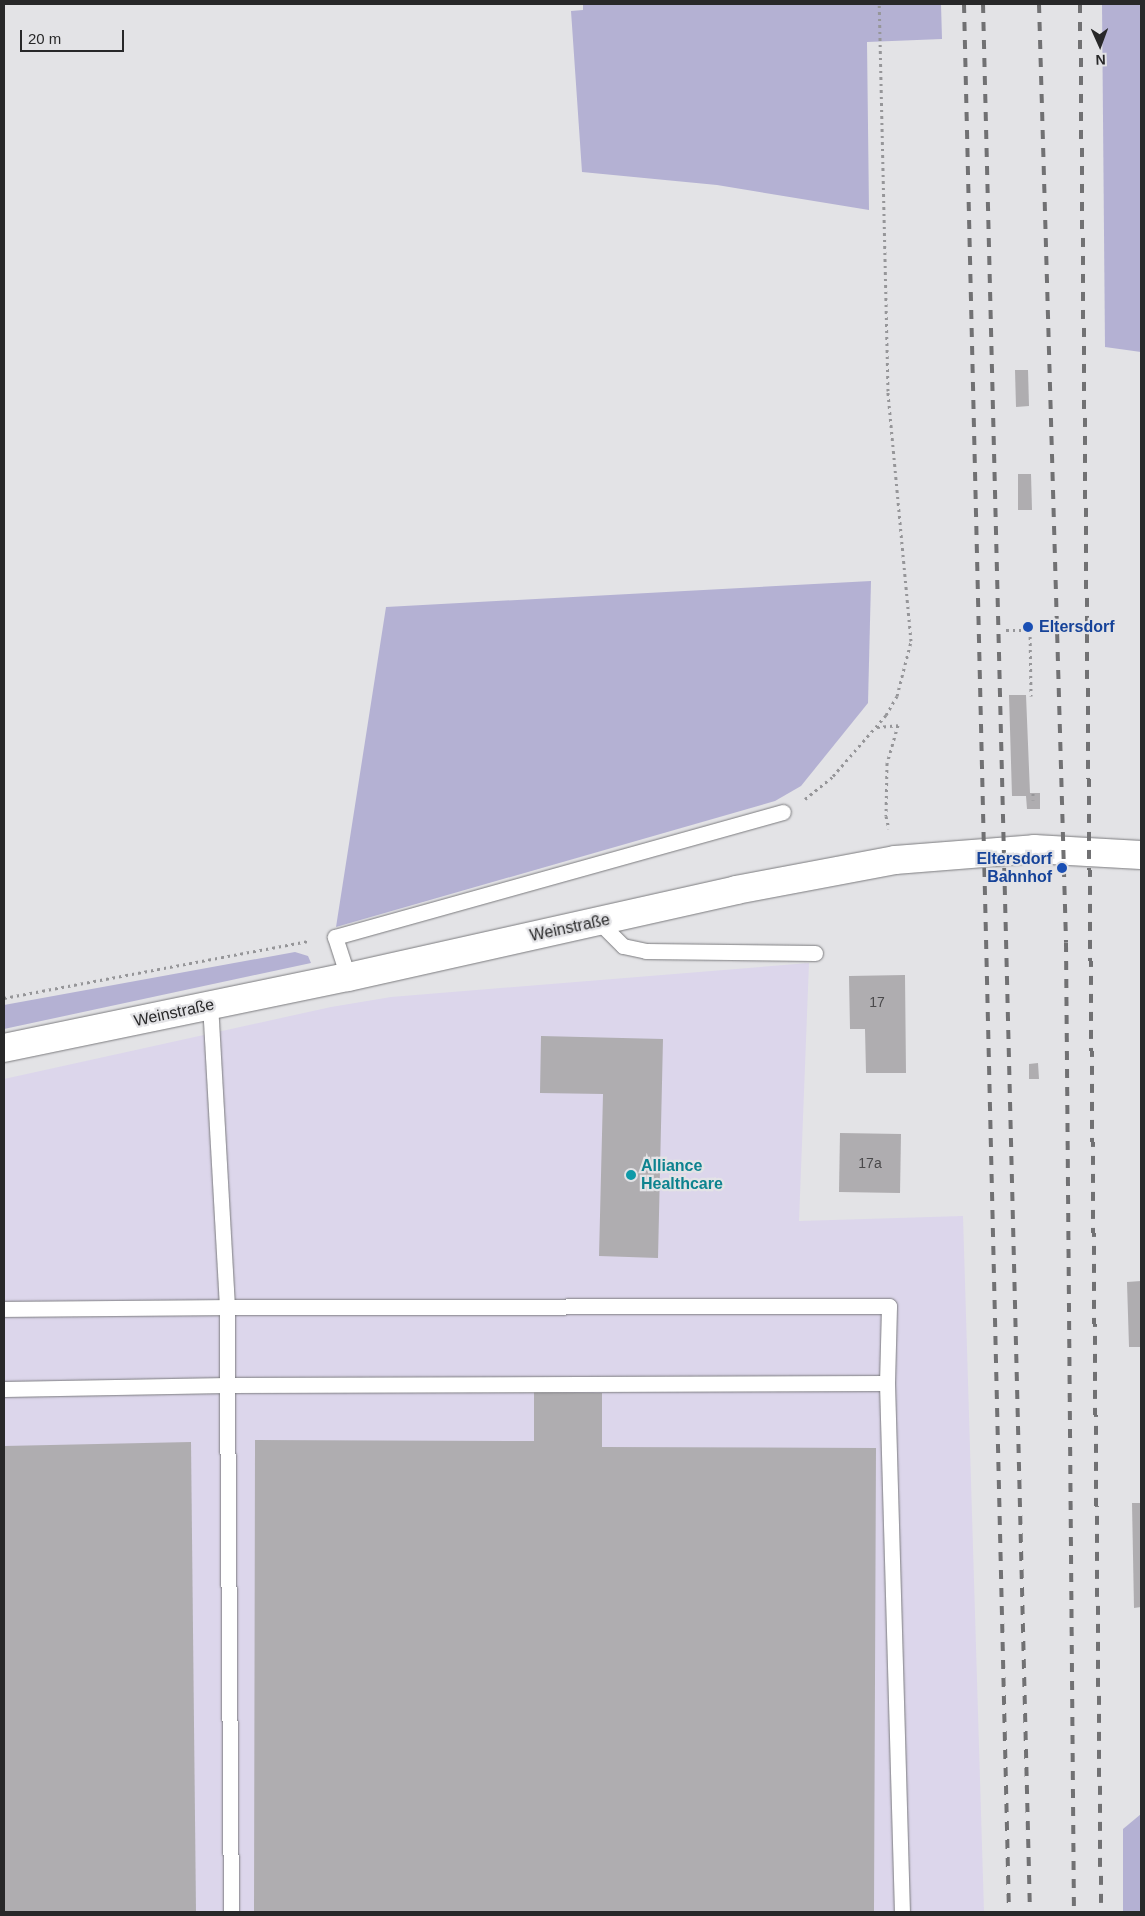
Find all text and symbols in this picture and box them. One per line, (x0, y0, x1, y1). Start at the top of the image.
scale bar (22, 20, 126, 52)
north arrow (1075, 20, 1125, 70)
text: 20 m (28, 30, 61, 47)
text: N (1095, 52, 1106, 68)
place label: Eltersdorf (1039, 617, 1115, 637)
marker: Eltersdorf (1021, 620, 1035, 634)
place label: Eltersdorf Bahnhof (976, 849, 1052, 887)
marker: Eltersdorf Bahnhof (1056, 862, 1068, 874)
street label: Weinstraße (528, 910, 612, 946)
house number: 17 (869, 994, 885, 1010)
street label: Weinstraße (132, 995, 216, 1031)
house number: 17a (858, 1155, 882, 1171)
place label: Alliance Healthcare (641, 1156, 723, 1194)
marker: Alliance Healthcare (625, 1169, 637, 1181)

